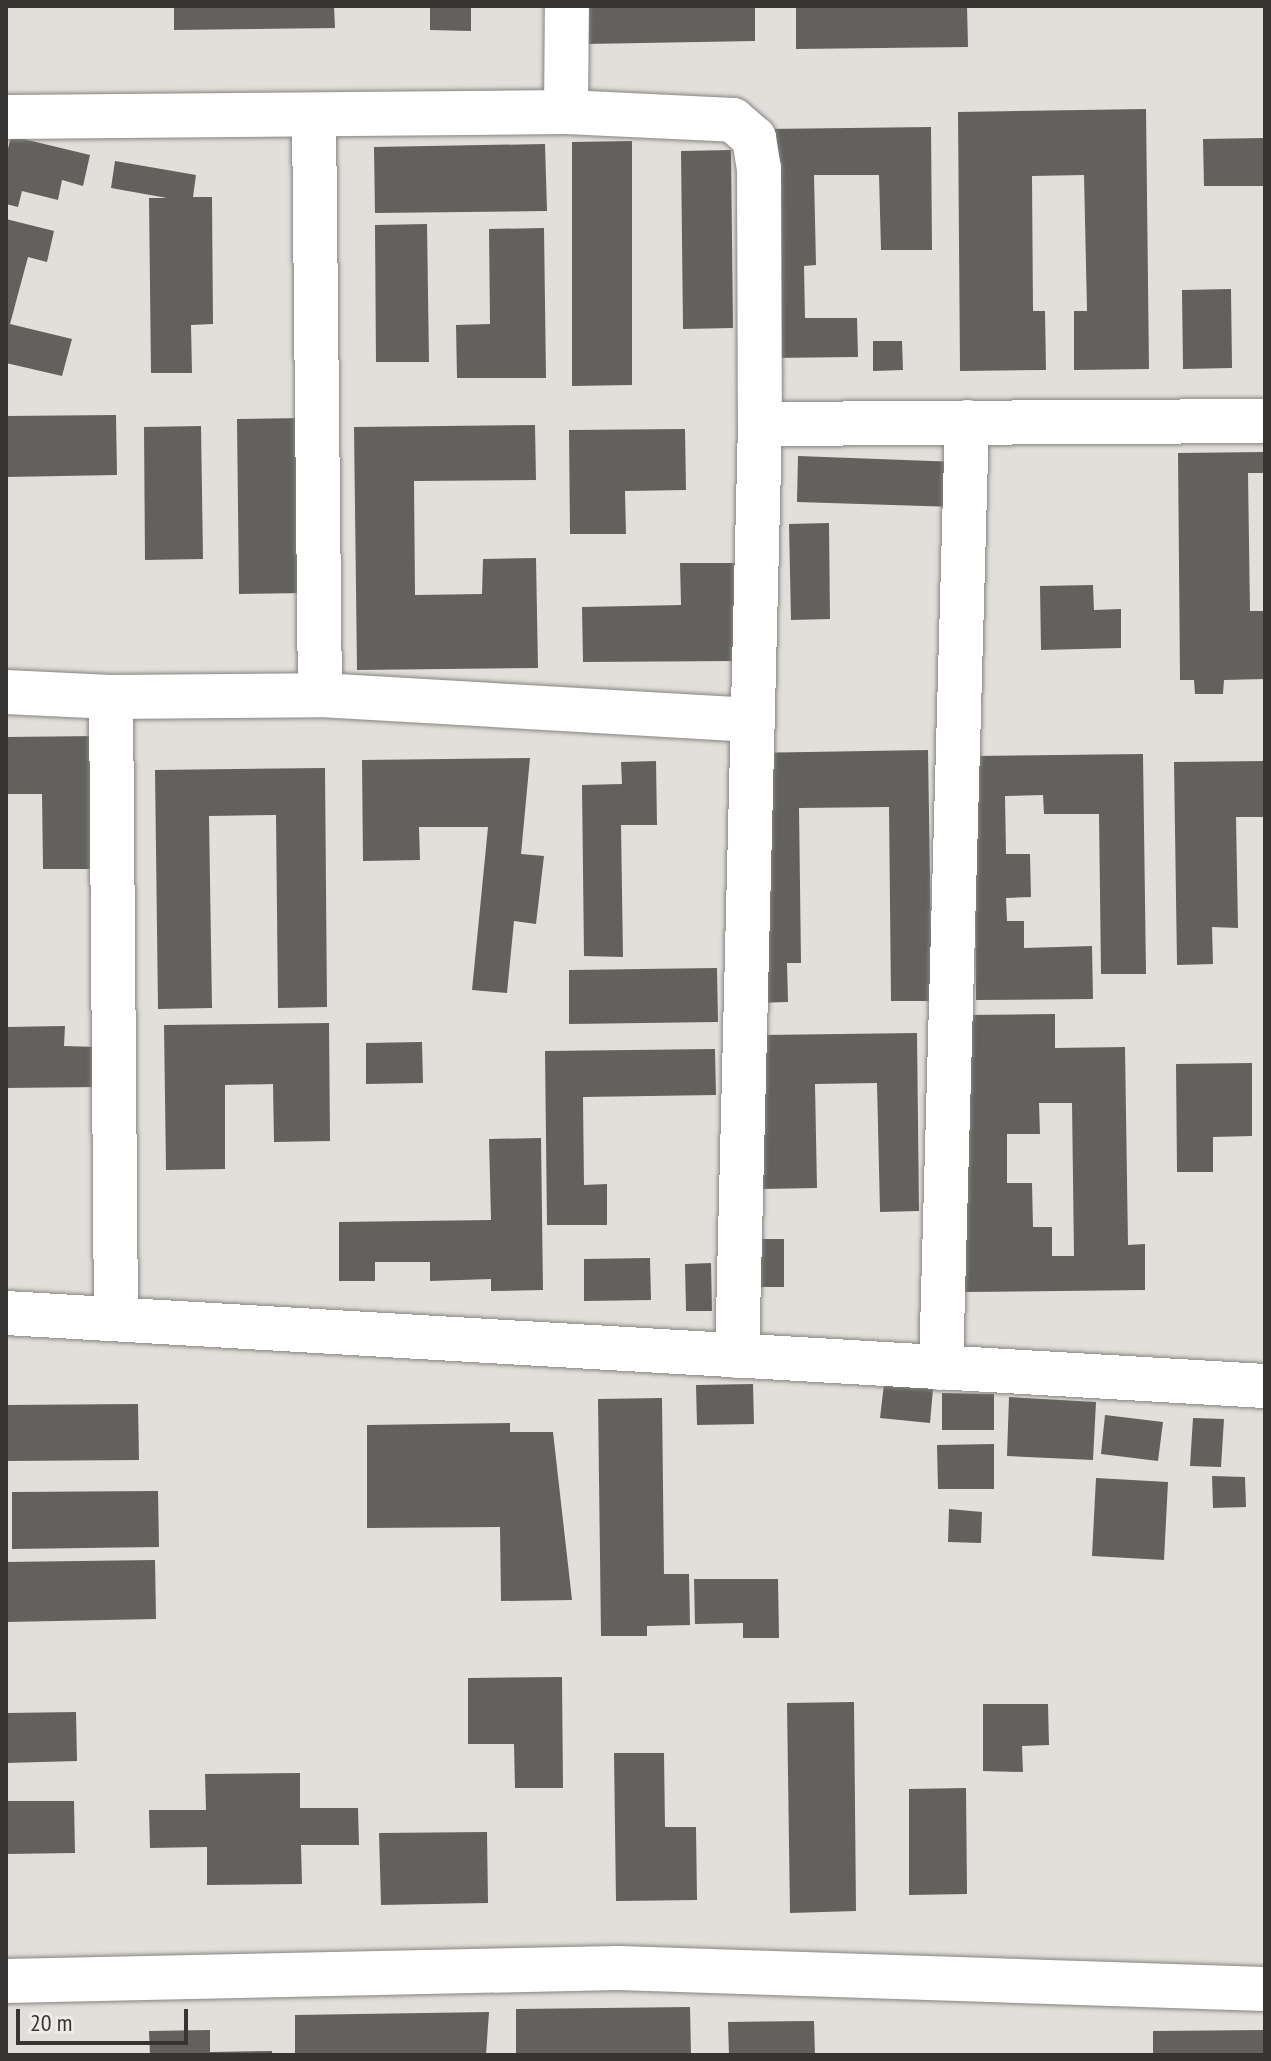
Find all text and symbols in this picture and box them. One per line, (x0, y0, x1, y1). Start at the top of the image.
scale bar (20, 1993, 192, 2043)
text: 20 m (30, 2007, 72, 2038)

